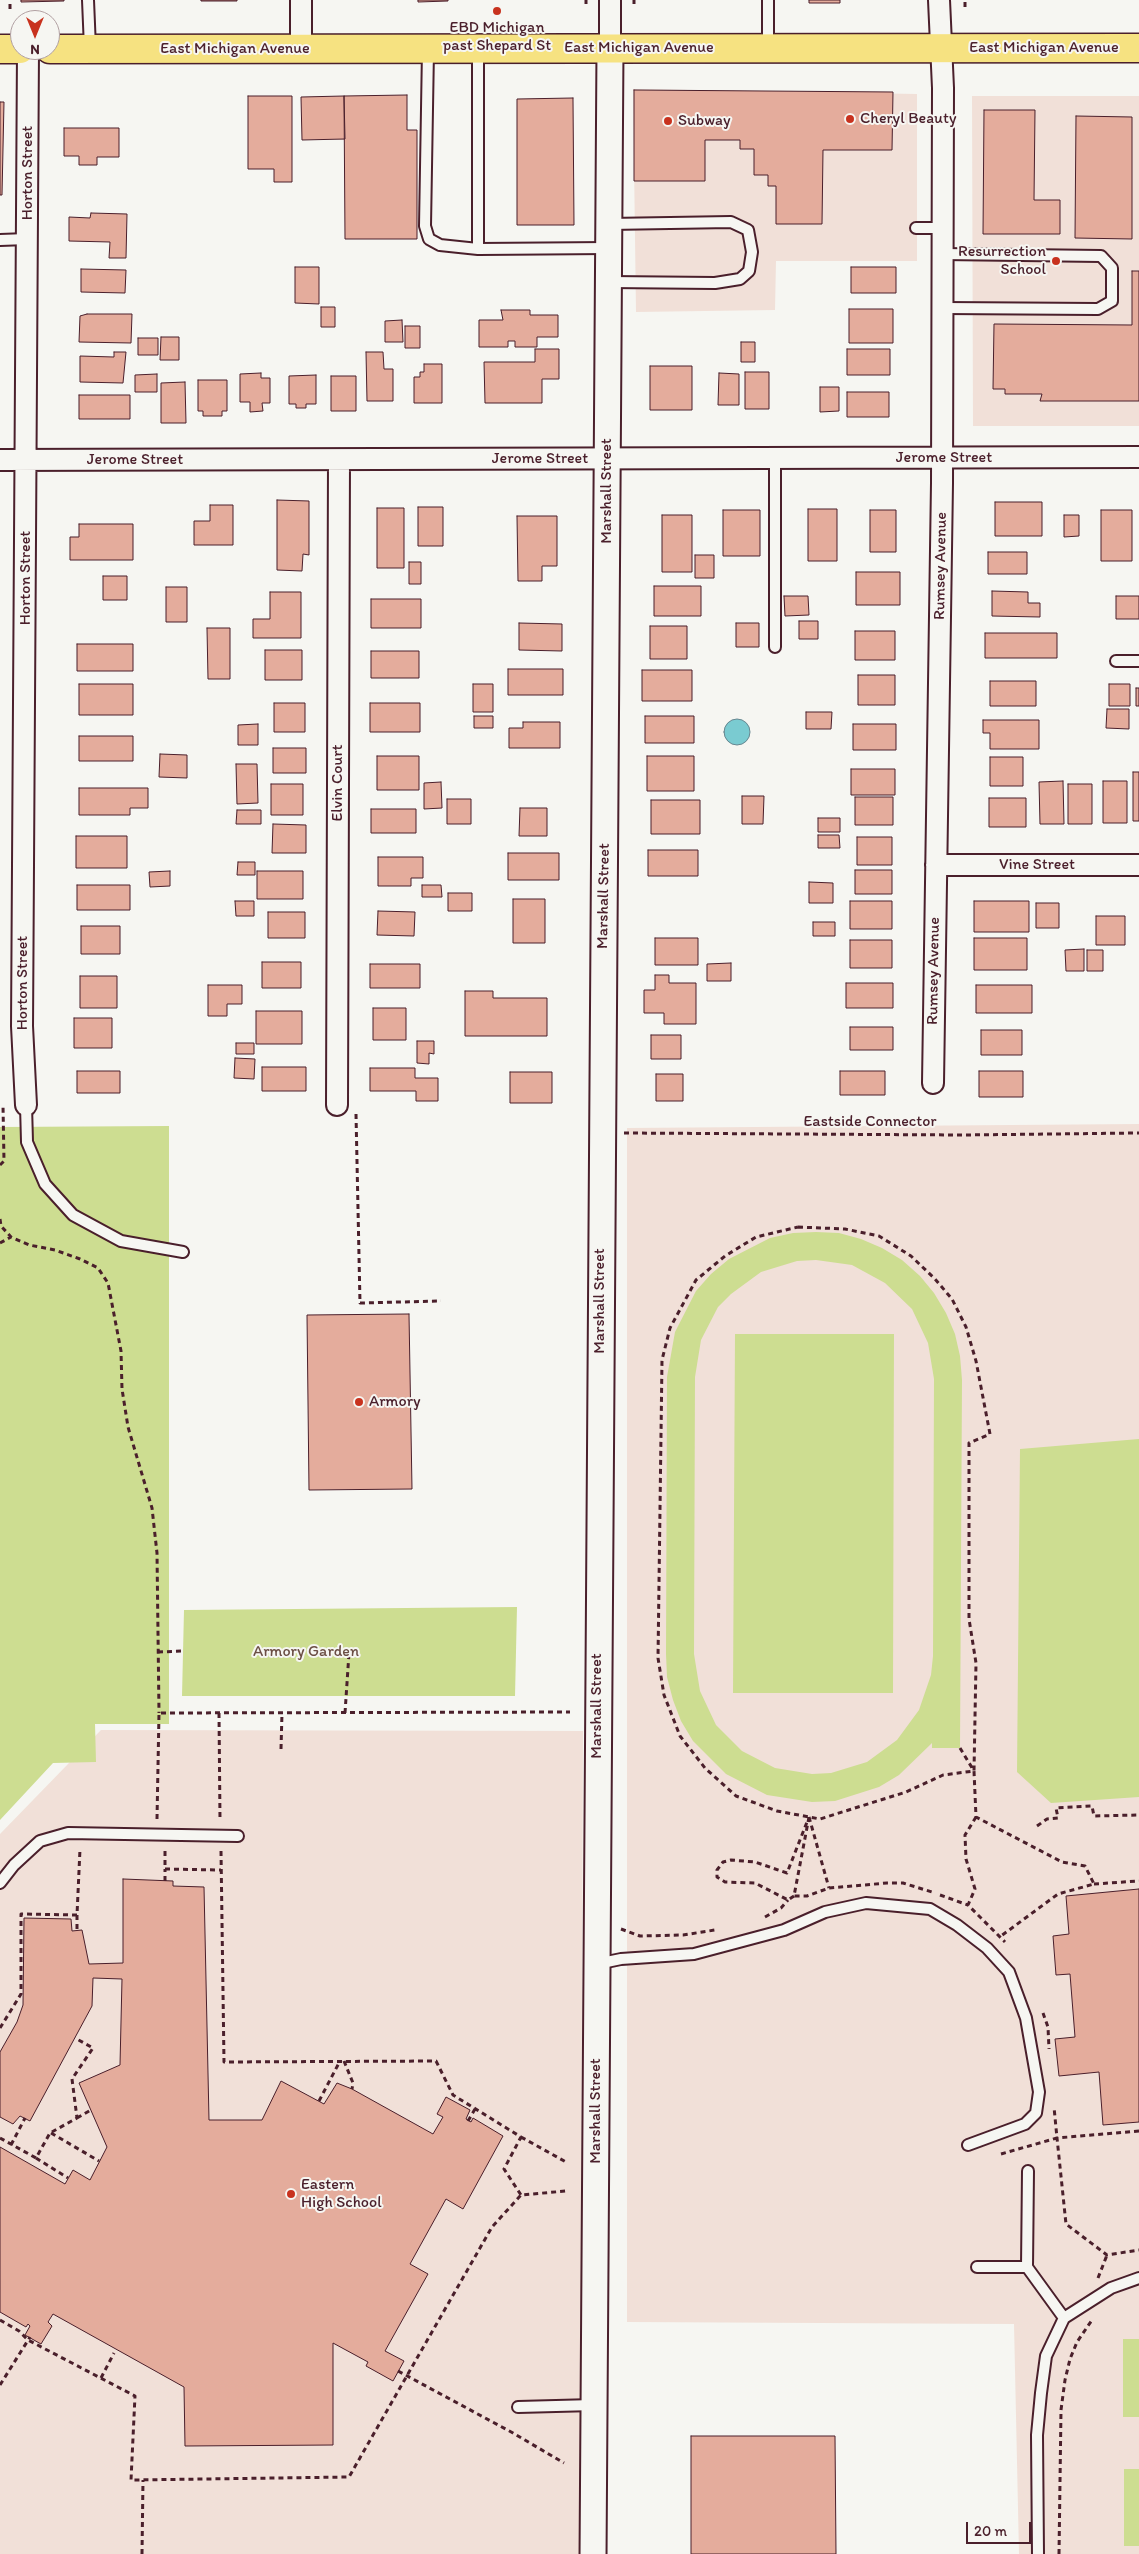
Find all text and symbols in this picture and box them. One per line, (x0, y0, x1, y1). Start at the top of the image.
marker: EBD Michigan past Shepard St (491, 5, 503, 17)
north arrow (10, 10, 60, 60)
place label: EBD Michigan past Shepard St (443, 18, 551, 56)
street label: East Michigan Avenue (564, 38, 714, 58)
street label: East Michigan Avenue (969, 38, 1119, 58)
street label: East Michigan Avenue (160, 39, 310, 59)
text: N (30, 41, 40, 58)
place label: Cheryl Beauty (860, 109, 957, 129)
place label: Subway (678, 111, 730, 131)
marker: Cheryl Beauty (844, 113, 856, 125)
marker: Subway (662, 115, 674, 127)
street label: Horton Street (18, 126, 38, 220)
place label: Resurrection School (958, 242, 1046, 280)
marker: Resurrection School (1050, 255, 1062, 267)
street label: Marshall Street (597, 438, 617, 544)
street label: Jerome Street (896, 448, 992, 468)
street label: Jerome Street (492, 449, 588, 469)
street label: Jerome Street (87, 450, 183, 470)
street label: Rumsey Avenue (930, 512, 952, 620)
street label: Horton Street (16, 531, 36, 625)
street label: Elvin Court (328, 744, 348, 822)
street label: Marshall Street (593, 843, 615, 949)
street label: Vine Street (999, 855, 1075, 875)
street label: Rumsey Avenue (923, 917, 945, 1025)
street label: Horton Street (13, 936, 33, 1030)
street label: Eastside Connector (803, 1112, 937, 1132)
street label: Marshall Street (590, 1248, 610, 1354)
place label: Armory (369, 1392, 421, 1412)
marker: Armory (353, 1396, 365, 1408)
park label: Armory Garden (253, 1642, 359, 1662)
street label: Marshall Street (587, 1653, 607, 1759)
street label: Marshall Street (586, 2058, 606, 2164)
place label: Eastern High School (301, 2175, 382, 2213)
marker: Eastern High School (285, 2188, 297, 2200)
scale bar (969, 2512, 1034, 2544)
text: 20 m (974, 2522, 1007, 2540)

